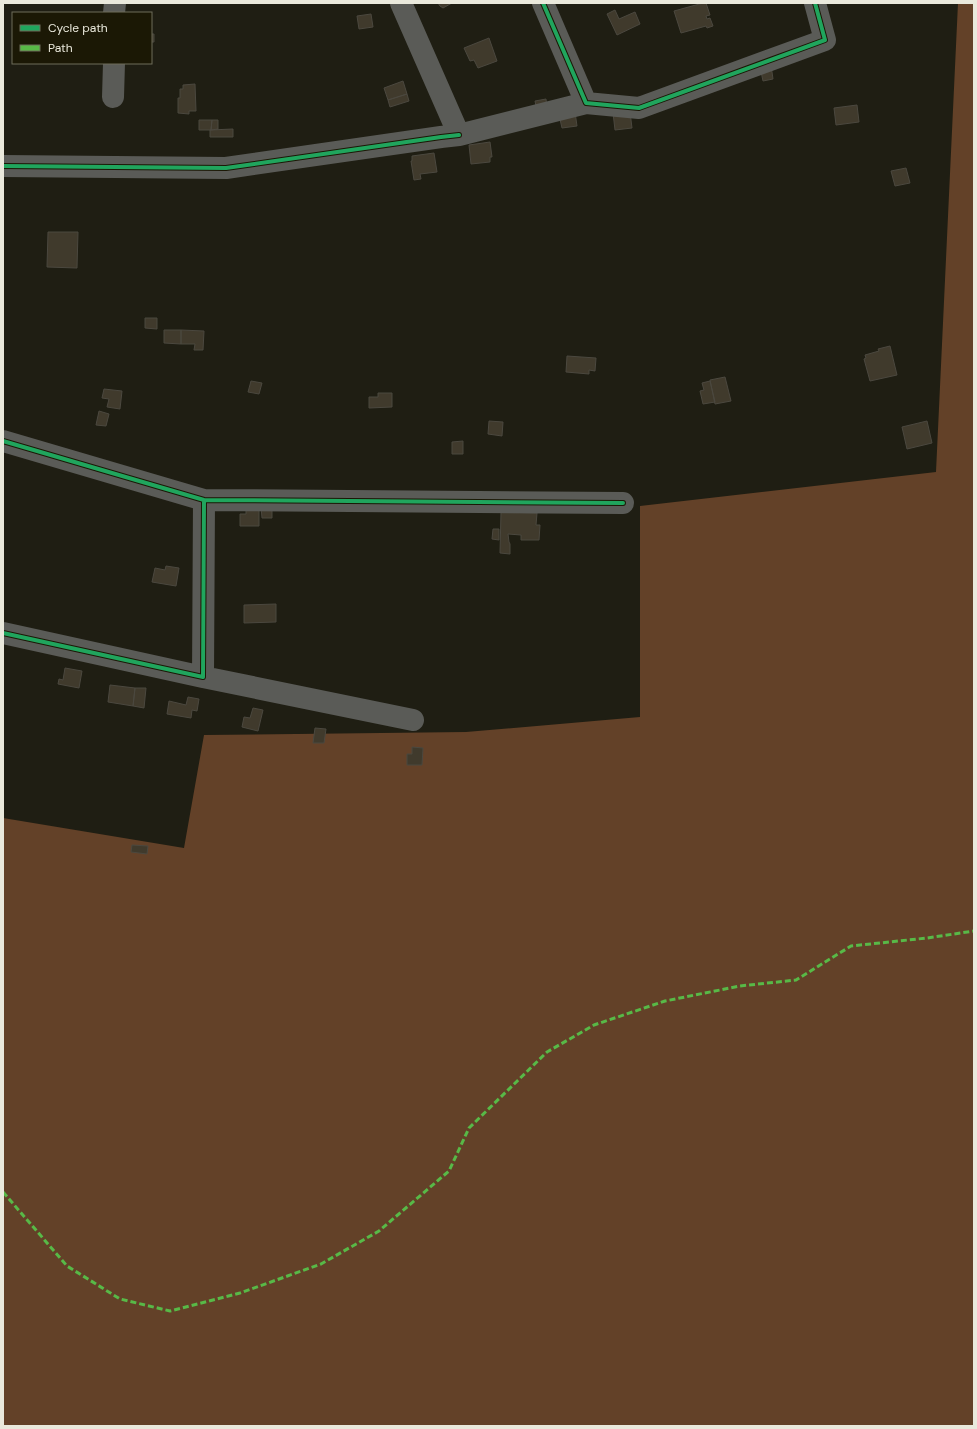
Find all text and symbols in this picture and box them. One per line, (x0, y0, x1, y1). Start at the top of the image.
legend (12, 12, 152, 64)
text: Cycle path (48, 20, 108, 36)
text: Path (48, 40, 73, 56)

